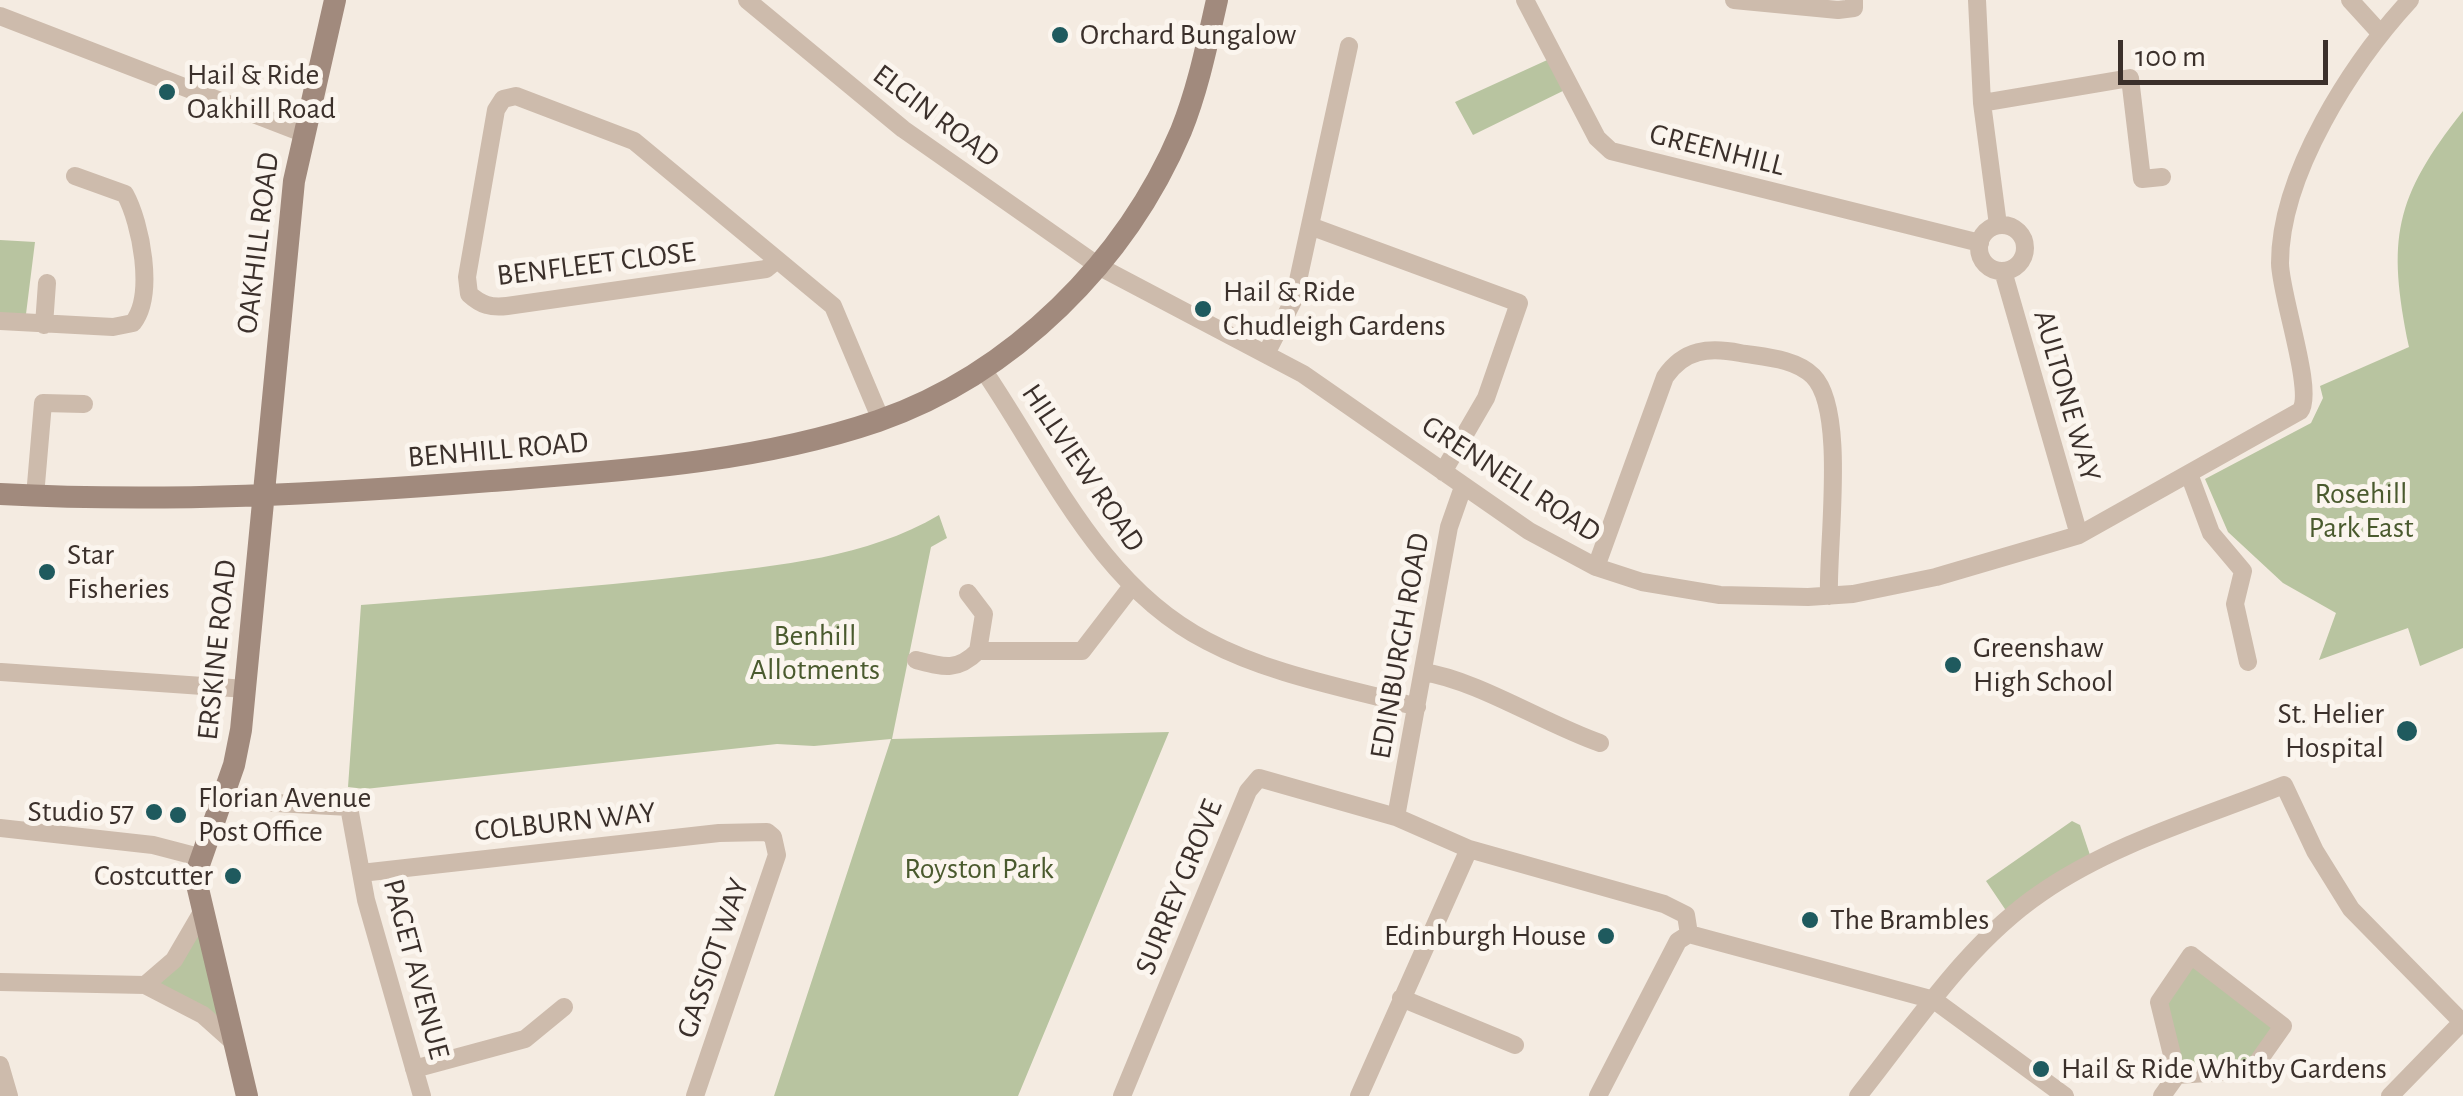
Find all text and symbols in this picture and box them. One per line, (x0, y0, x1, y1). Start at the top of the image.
place label: Orchard Bungalow (1080, 17, 1296, 53)
scale bar (2123, 20, 2333, 82)
marker: Orchard Bungalow (1049, 24, 1071, 46)
text: 100 m (2135, 42, 2206, 72)
place label: Hail & Ride Oakhill Road (187, 57, 336, 128)
street label: ELGIN ROAD (866, 57, 1006, 175)
marker: Hail & Ride Oakhill Road (156, 81, 178, 103)
street label: GREENHILL (1646, 116, 1788, 184)
street label: OAKHILL ROAD (229, 150, 287, 336)
street label: BENFLEET CLOSE (495, 234, 697, 294)
place label: Hail & Ride Chudleigh Gardens (1223, 274, 1446, 344)
marker: Hail & Ride Chudleigh Gardens (1192, 298, 1214, 320)
street label: AULTONE WAY (2025, 306, 2109, 486)
street label: HILLVIEW ROAD (1014, 377, 1152, 559)
street label: GRENNELL ROAD (1415, 408, 1607, 550)
street label: BENHILL ROAD (406, 424, 590, 476)
park label: Rosehill Park East (2308, 476, 2414, 546)
street label: EDINBURGH ROAD (1362, 530, 1438, 762)
place label: Star Fisheries (67, 537, 170, 608)
street label: ERSKINE ROAD (190, 558, 244, 742)
marker: Star Fisheries (36, 561, 58, 583)
park label: Benhill Allotments (750, 618, 880, 688)
place label: Greenshaw High School (1973, 630, 2114, 700)
marker: Greenshaw High School (1942, 654, 1964, 676)
place label: St. Helier Hospital (2277, 696, 2384, 766)
marker: St. Helier Hospital (2394, 718, 2420, 744)
place label: Florian Avenue Post Office (198, 780, 371, 850)
place label: Studio 57 (27, 794, 134, 830)
street label: SURREY GROVE (1128, 794, 1230, 980)
street label: COLBURN WAY (473, 795, 657, 849)
marker: Studio 57 (143, 801, 165, 823)
marker: Florian Avenue Post Office (167, 804, 189, 826)
park label: Royston Park (904, 851, 1054, 887)
place label: Costcutter (94, 858, 213, 894)
marker: Costcutter (222, 865, 244, 887)
street label: GASSIOT WAY (669, 873, 757, 1043)
street label: PAGET AVENUE (375, 875, 457, 1063)
place label: The Brambles (1830, 902, 1989, 938)
marker: The Brambles (1799, 909, 1821, 931)
place label: Edinburgh House (1384, 918, 1586, 954)
marker: Edinburgh House (1595, 925, 1617, 947)
place label: Hail & Ride Whitby Gardens (2061, 1051, 2387, 1087)
marker: Hail & Ride Whitby Gardens (2030, 1058, 2052, 1080)

